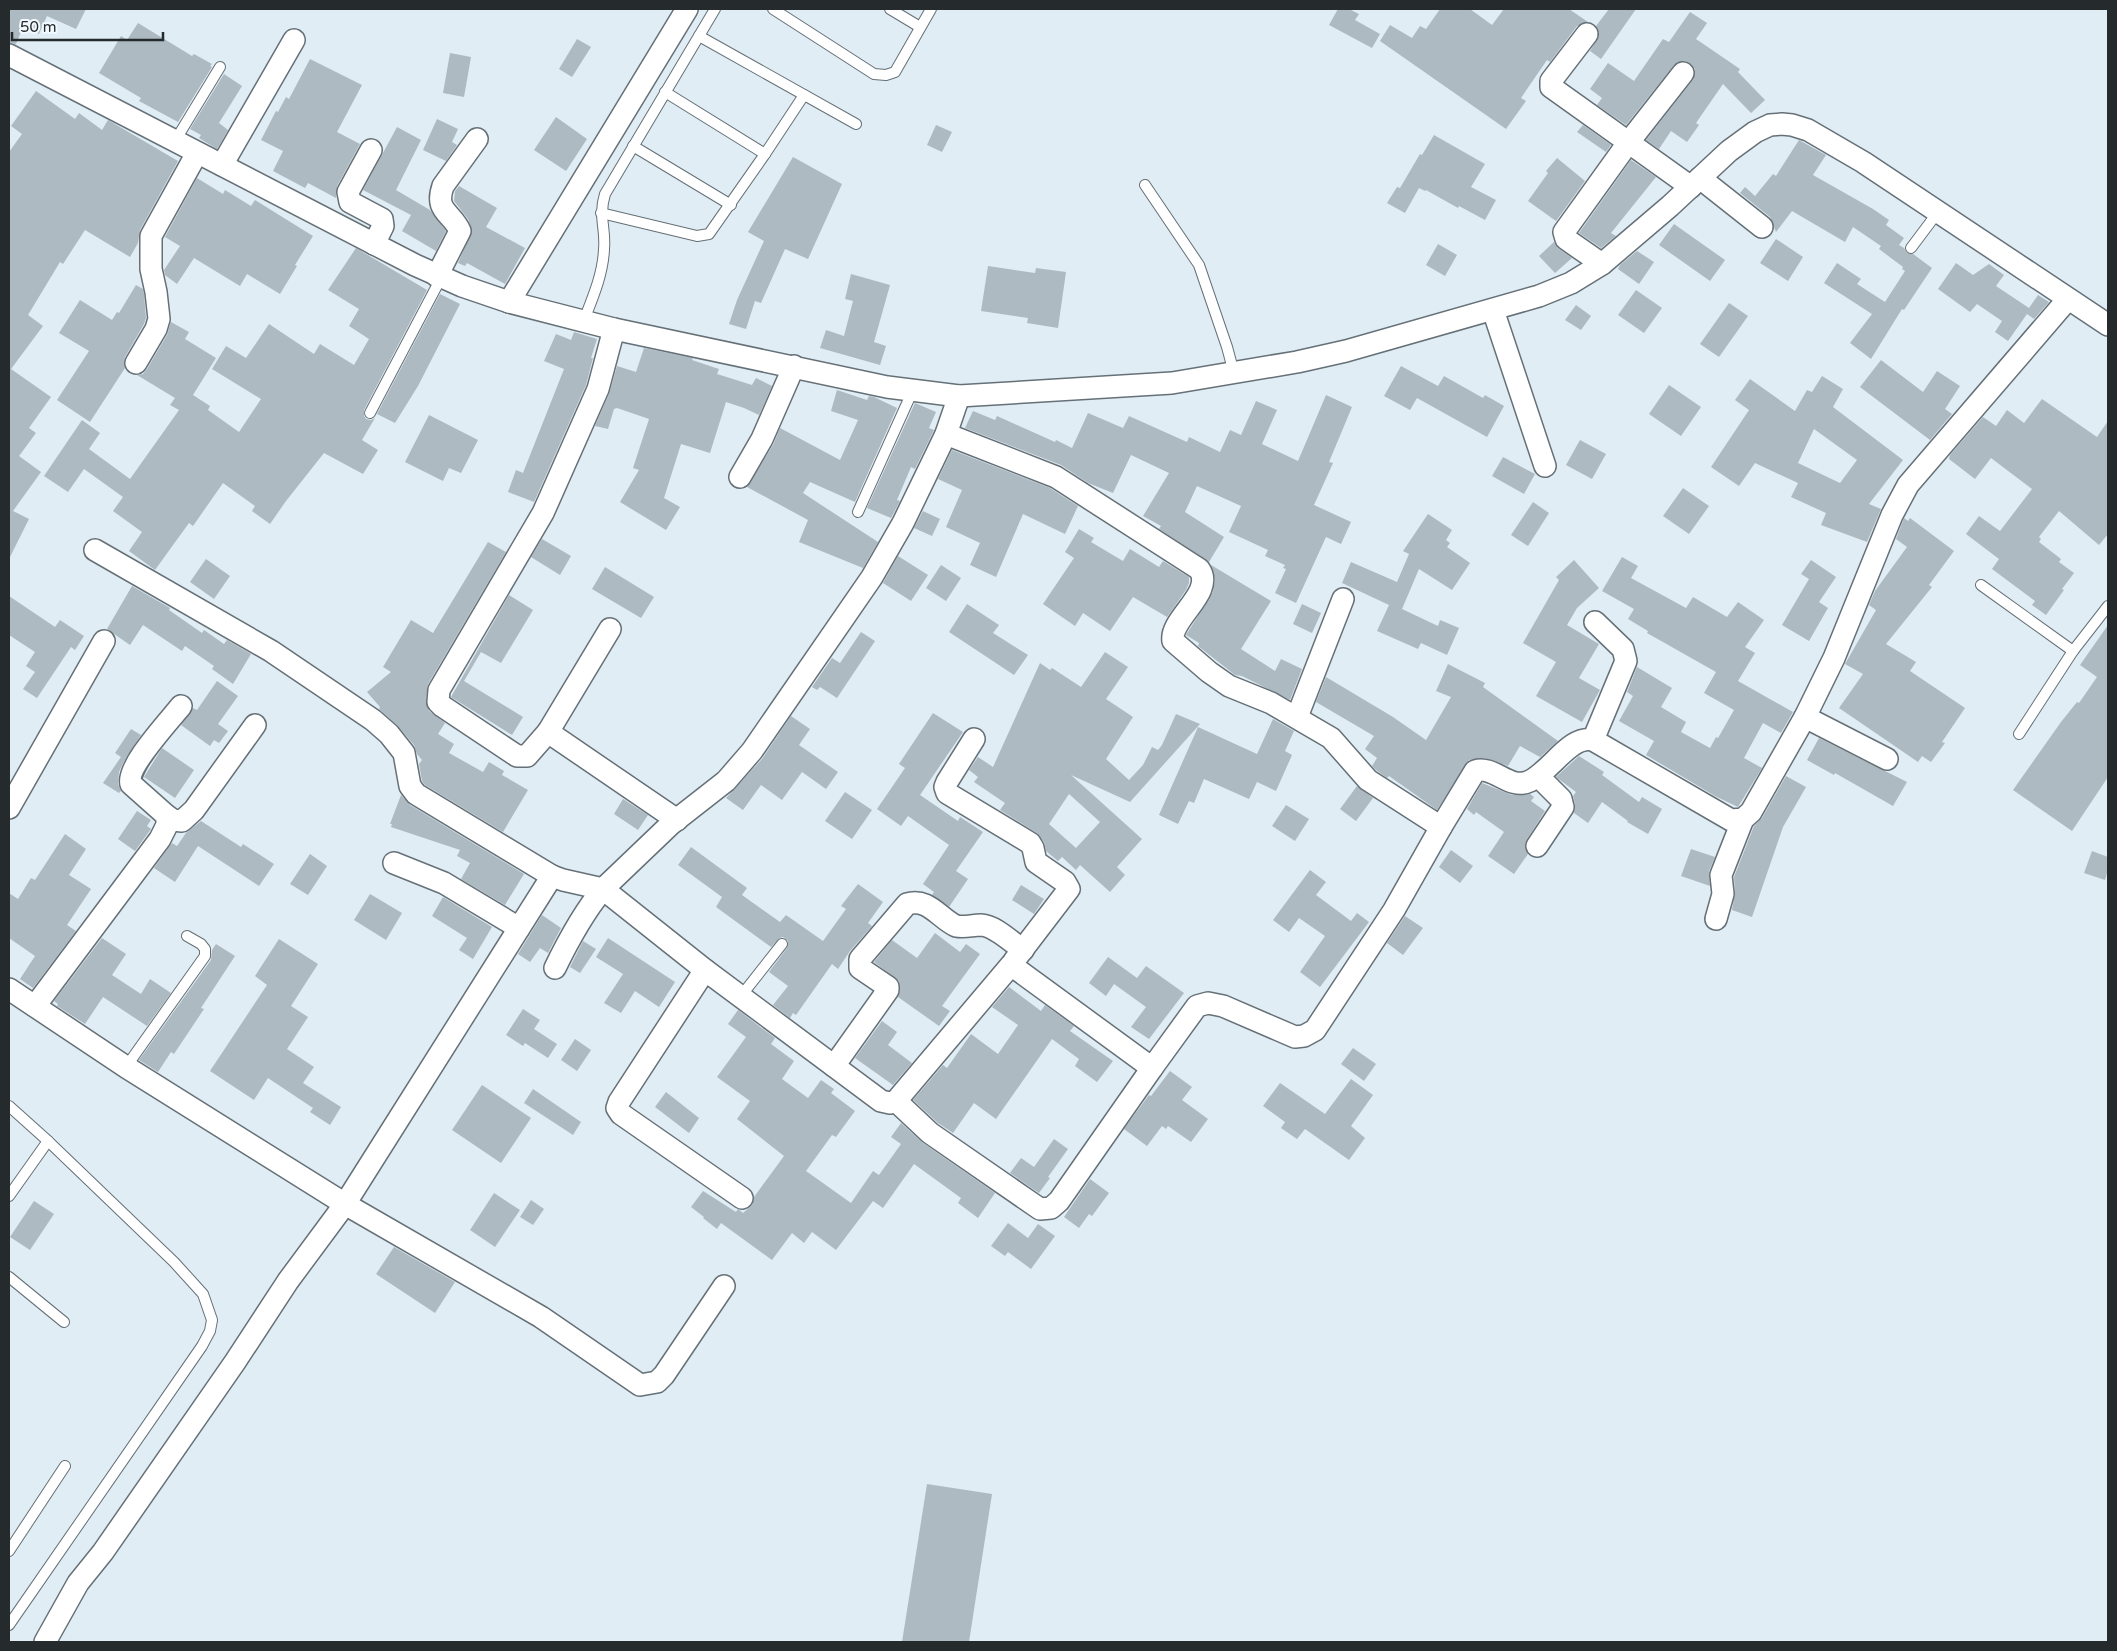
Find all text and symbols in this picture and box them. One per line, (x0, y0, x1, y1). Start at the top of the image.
scale bar (12, 10, 164, 42)
text: 50 m (20, 18, 57, 36)

